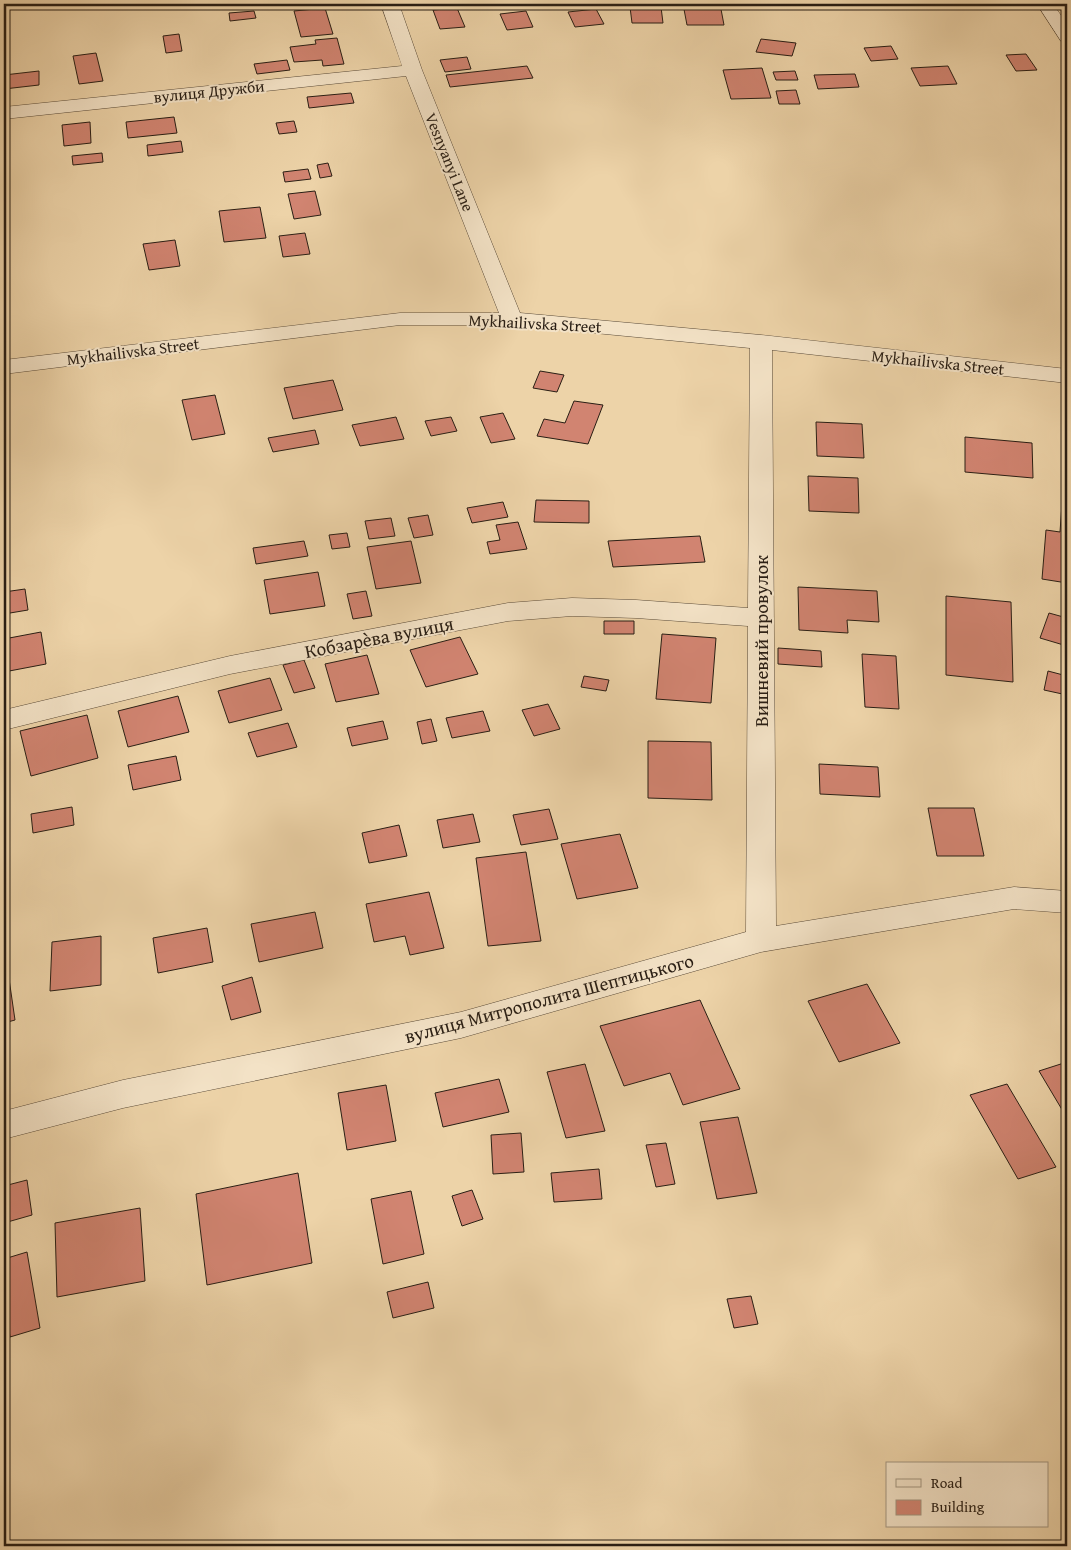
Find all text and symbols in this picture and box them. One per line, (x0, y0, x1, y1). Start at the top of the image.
street label: вулиця Дружби (152, 73, 266, 109)
street label: Vesnyanyi Lane (419, 109, 481, 215)
street label: Mykhailivska Street (468, 308, 603, 338)
street label: Mykhailivska Street (65, 331, 201, 371)
street label: Mykhailivska Street (870, 343, 1006, 381)
street label: Вишневий провулок (747, 555, 775, 727)
street label: Кобзарèва вулиця (302, 609, 456, 665)
street label: вулиця Митрополита Шептицького (401, 946, 697, 1050)
legend (886, 1462, 1048, 1528)
text: Road (931, 1472, 962, 1493)
text: Building (931, 1496, 985, 1517)

